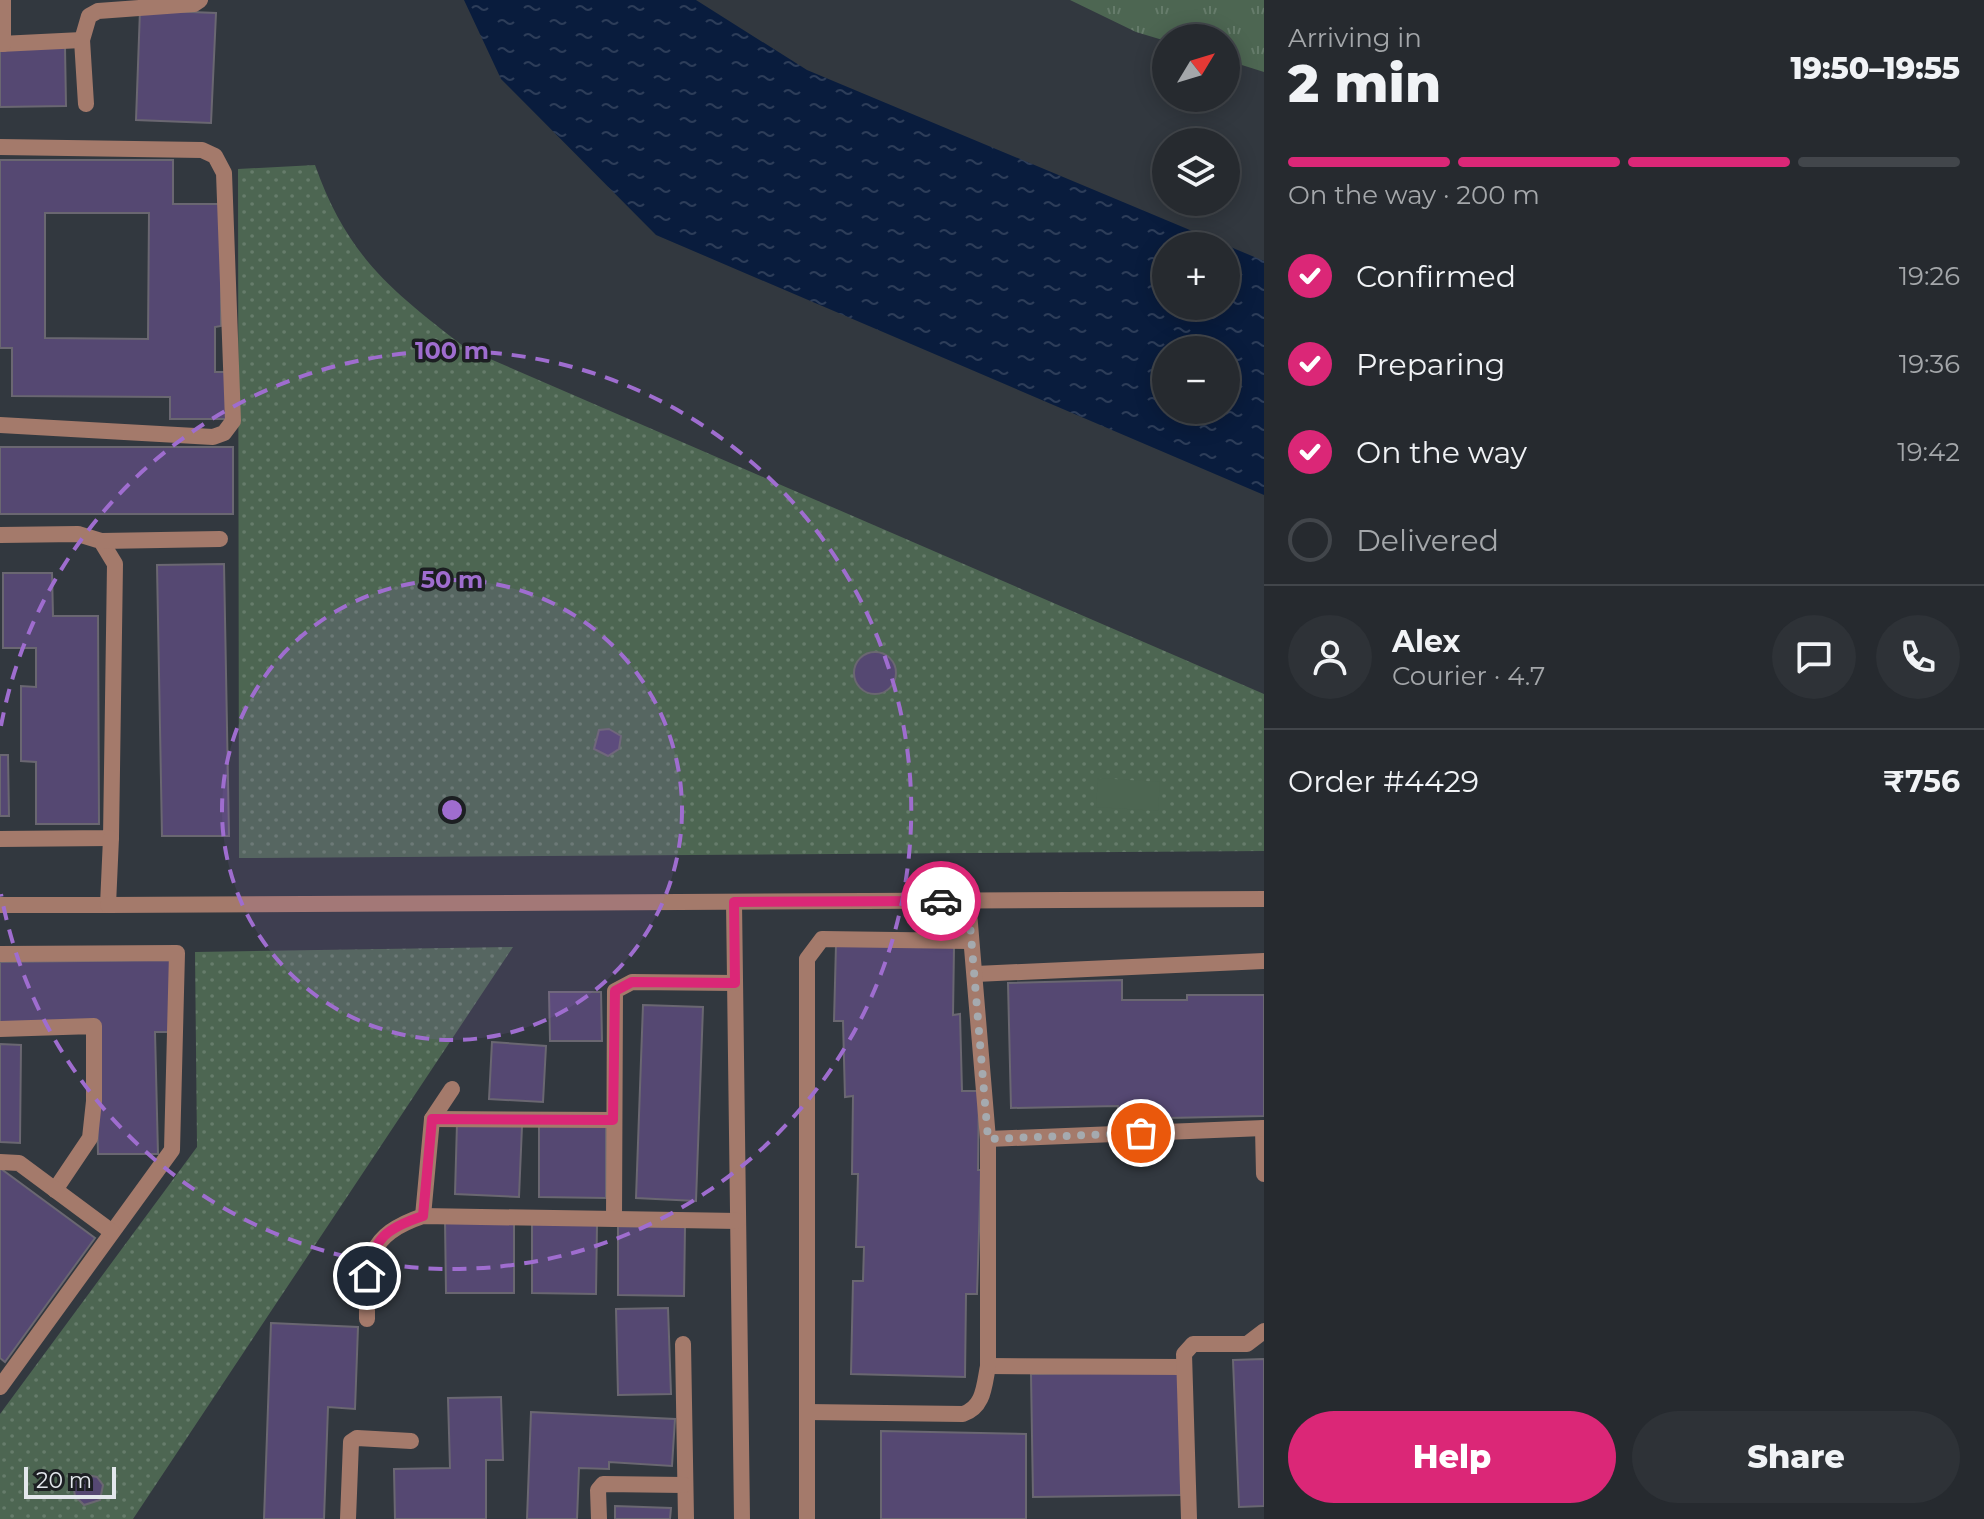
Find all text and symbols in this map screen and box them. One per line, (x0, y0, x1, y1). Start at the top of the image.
text: Arriving in (1288, 22, 1422, 54)
north arrow (1152, 24, 1240, 112)
map controls (1152, 24, 1240, 424)
text: 19:50–19:55 (1790, 50, 1960, 87)
text: 2 min (1288, 52, 1441, 115)
button: layers (1152, 128, 1240, 216)
text: On the way · 200 m (1288, 179, 1540, 211)
button: + (1152, 232, 1240, 320)
icon: check (1288, 254, 1332, 298)
text: Confirmed (1356, 258, 1516, 295)
text: 19:26 (1899, 260, 1960, 292)
text: 100 m (415, 336, 489, 365)
button: − (1152, 336, 1240, 424)
icon: check (1288, 342, 1332, 386)
text: Preparing (1356, 346, 1505, 383)
text: 19:36 (1899, 348, 1960, 380)
icon: check (1288, 430, 1332, 474)
text: On the way (1356, 434, 1527, 471)
text: 19:42 (1897, 436, 1960, 468)
text: Delivered (1356, 522, 1499, 559)
text: 50 m (421, 565, 483, 594)
button: person (1288, 615, 1372, 699)
button: chat (1772, 615, 1856, 699)
button: phone (1876, 615, 1960, 699)
text: Alex (1392, 623, 1460, 660)
text: Courier · 4.7 (1392, 660, 1545, 692)
text: Order #4429 (1288, 763, 1479, 800)
text: ₹756 (1883, 763, 1960, 800)
centre of rings (438, 796, 466, 824)
courier (901, 861, 981, 941)
icon: car (919, 879, 963, 923)
pin (1107, 1099, 1175, 1167)
icon: bag (1119, 1111, 1163, 1155)
pin (333, 1242, 401, 1310)
icon: home (345, 1254, 389, 1298)
button: Help (1288, 1411, 1616, 1503)
button: Share (1632, 1411, 1960, 1503)
scale bar (24, 1463, 116, 1499)
text: 20 m (36, 1467, 92, 1494)

